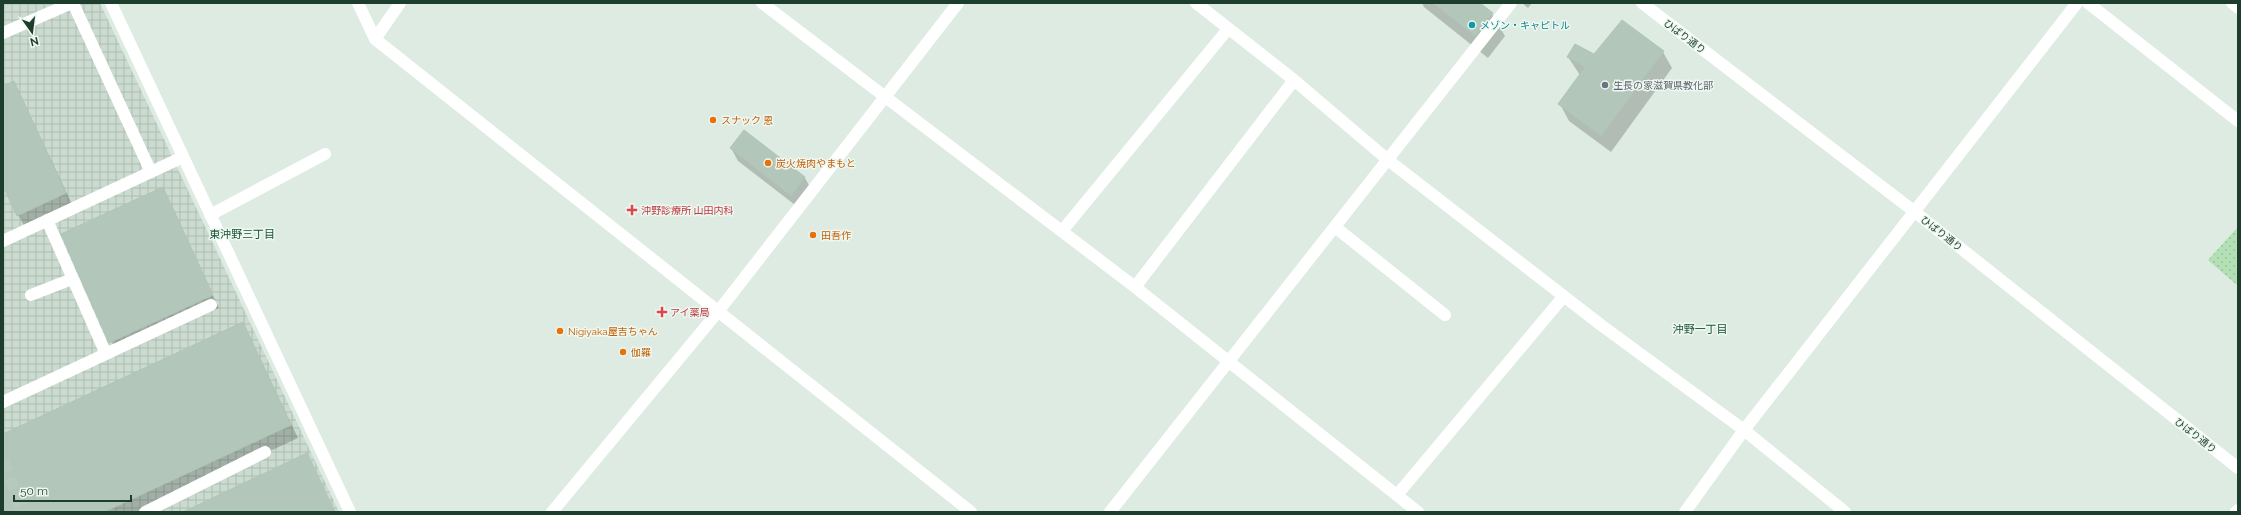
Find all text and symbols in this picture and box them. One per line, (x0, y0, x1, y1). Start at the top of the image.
north arrow (12, 12, 52, 52)
street label: ひばり通り (1661, 17, 1708, 56)
marker: メゾン・キャピトル (1467, 20, 1477, 30)
place label: メゾン・キャピトル (1480, 20, 1570, 31)
text: N (29, 34, 40, 49)
marker: 生長の家滋賀県教化部 (1600, 80, 1610, 90)
place label: 生長の家滋賀県教化部 (1613, 80, 1713, 91)
marker: スナック 恩 (708, 115, 718, 125)
place label: スナック 恩 (721, 115, 774, 126)
marker: 炭火焼肉やまもと (763, 158, 773, 168)
place label: 炭火焼肉やまもと (776, 158, 856, 169)
marker: 沖野診療所 山田内科 (626, 204, 638, 216)
place label: 沖野診療所 山田内科 (641, 205, 734, 216)
street label: ひばり通り (1919, 214, 1965, 253)
district label: 東沖野三丁目 (209, 228, 275, 241)
marker: 田吾作 (808, 230, 818, 240)
place label: 田吾作 (821, 230, 851, 241)
marker: アイ薬局 (657, 307, 667, 317)
place label: アイ薬局 (670, 307, 710, 318)
district label: 沖野一丁目 (1673, 323, 1728, 336)
marker: Nigiyaka屋吉ちゃん (555, 326, 565, 336)
place label: Nigiyaka屋吉ちゃん (568, 326, 658, 337)
marker: 伽羅 (618, 347, 628, 357)
place label: 伽羅 (631, 347, 651, 358)
street label: ひばり通り (2173, 416, 2219, 455)
scale bar (14, 477, 131, 503)
text: 50 m (20, 484, 48, 498)

